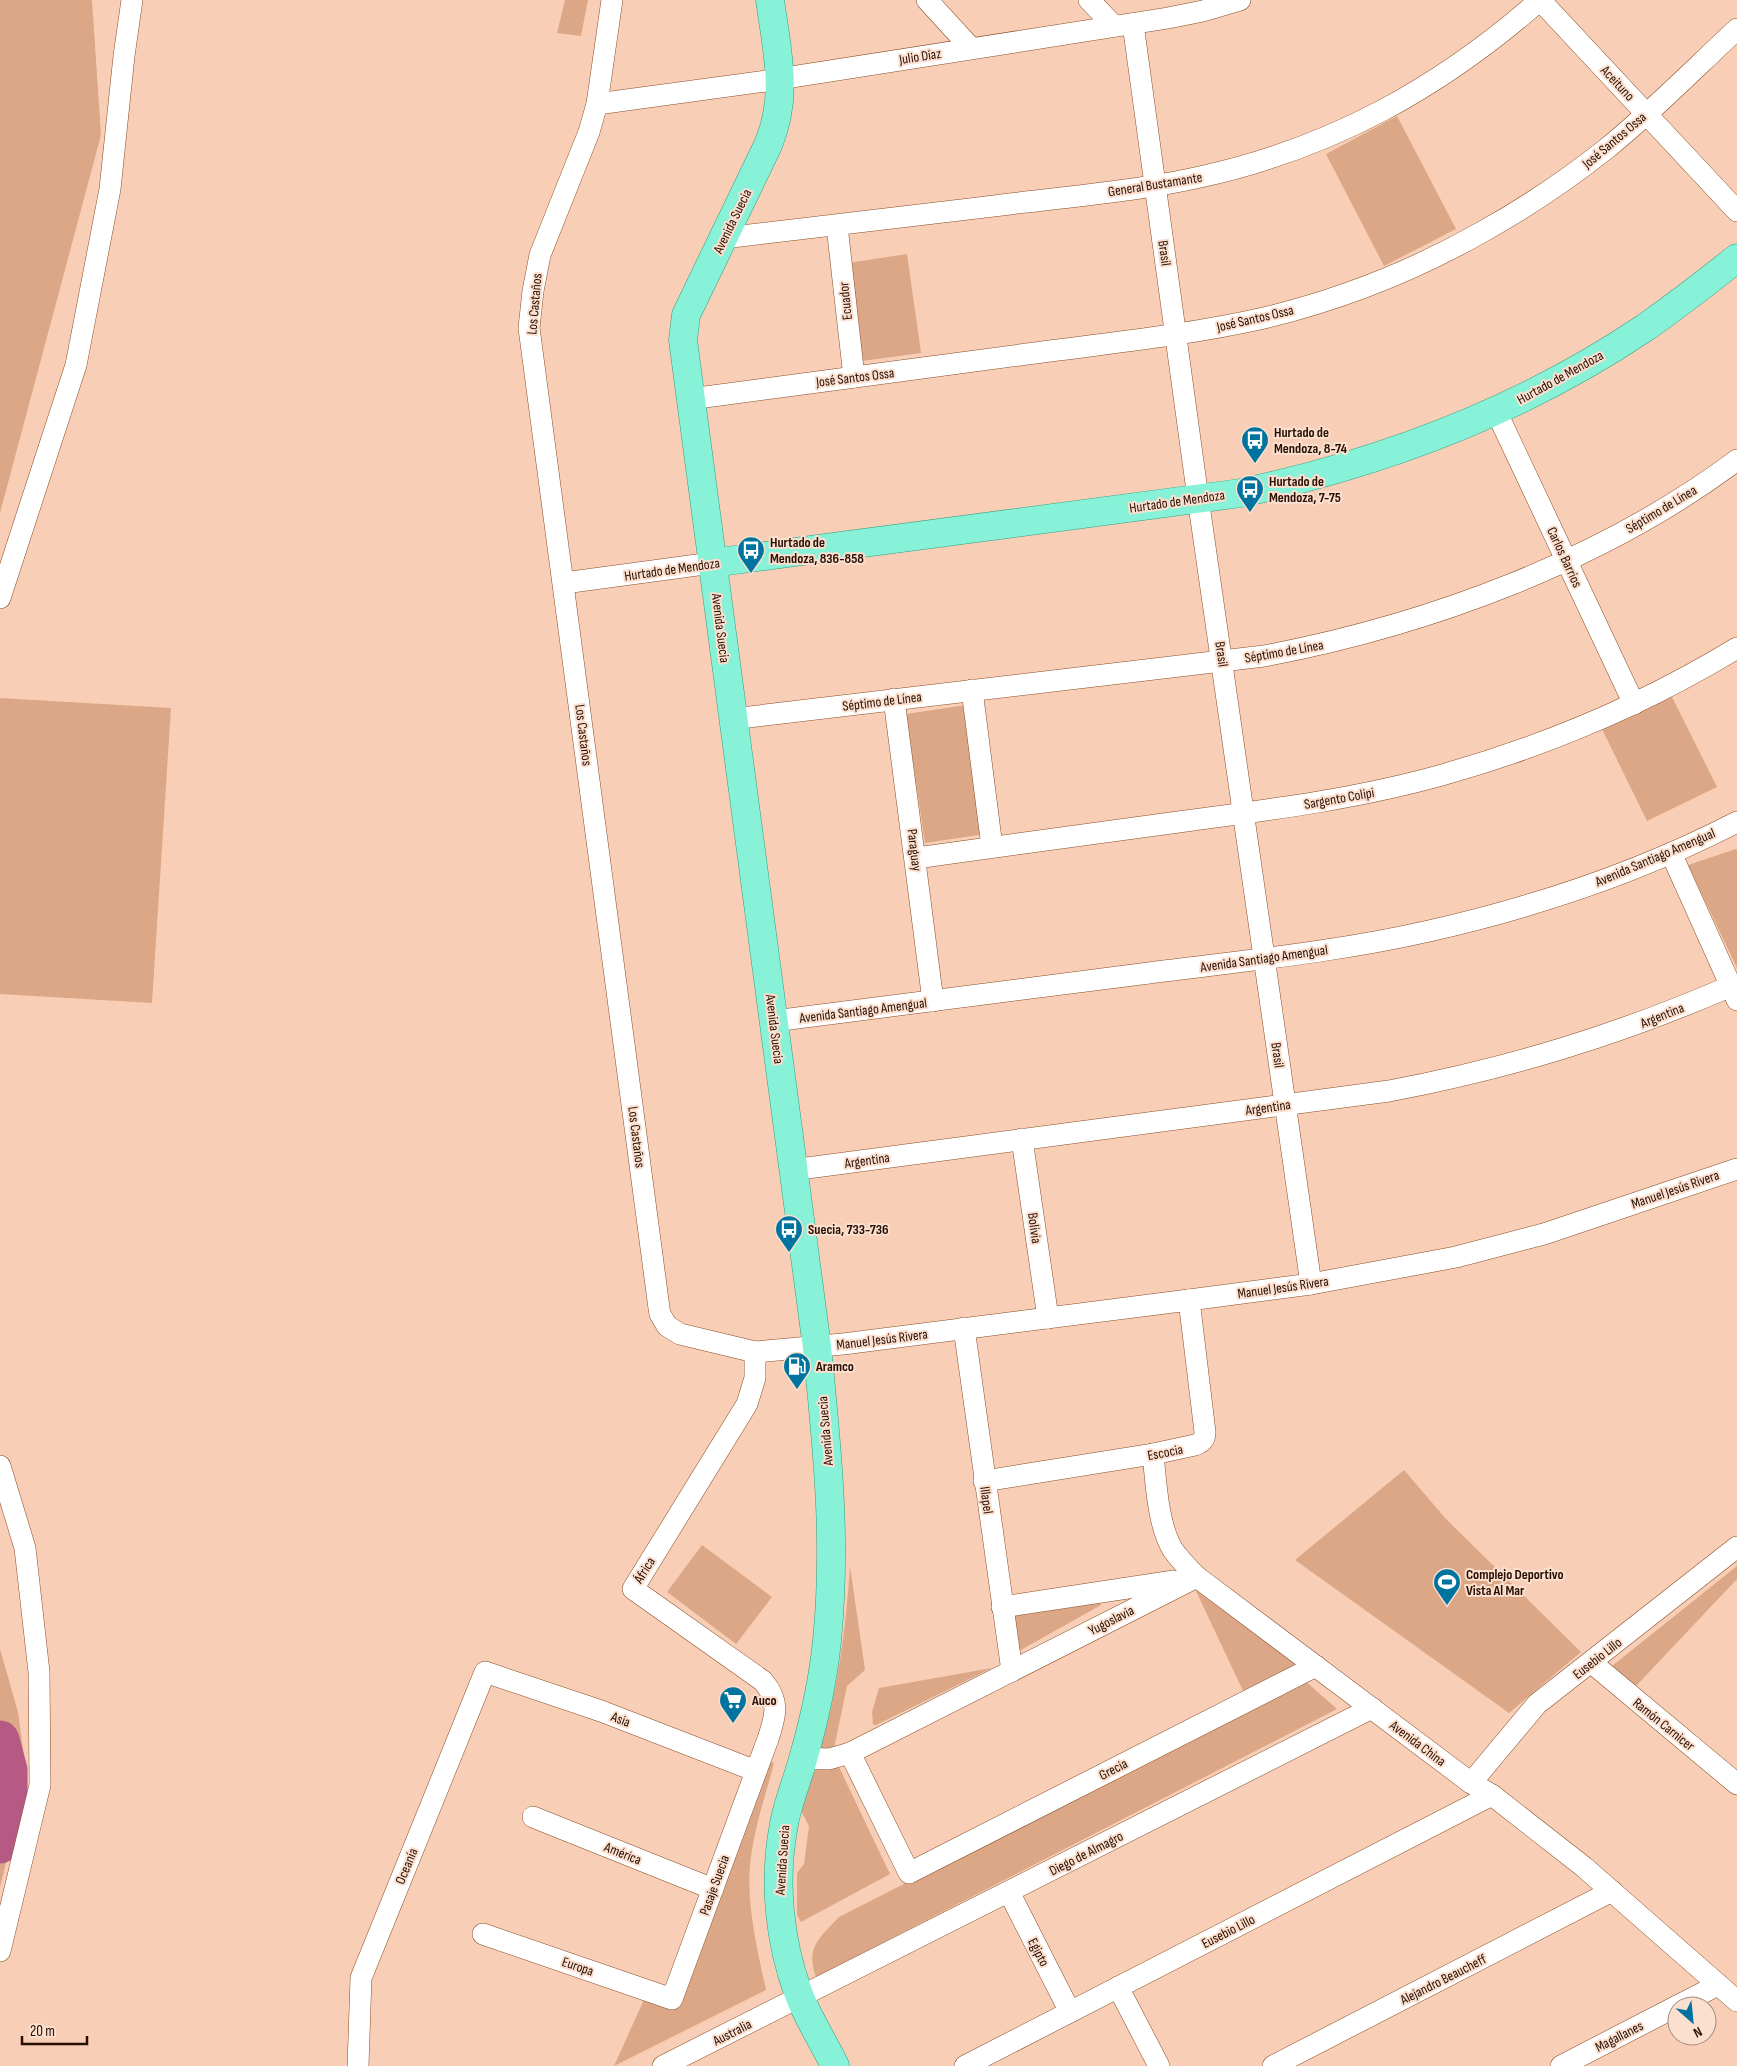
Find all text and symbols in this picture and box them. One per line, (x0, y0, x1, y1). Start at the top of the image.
street label: Julio Díaz (897, 45, 942, 68)
street label: Aceituno (1596, 61, 1638, 105)
street label: José Santos Ossa (1578, 109, 1650, 173)
street label: General Bustamante (1107, 169, 1203, 200)
street label: Avenida Suecia (709, 186, 755, 257)
street label: Brasil (1154, 239, 1175, 267)
street label: Los Castaños (523, 273, 546, 335)
street label: Ecuador (835, 281, 856, 321)
street label: José Santos Ossa (1214, 301, 1295, 336)
street label: Hurtado de Mendoza (1514, 347, 1606, 408)
street label: José Santos Ossa (814, 364, 895, 391)
place label: Hurtado de Mendoza, 8-74 (1274, 424, 1347, 457)
bus stop icon: Hurtado de Mendoza, 8-74 (1240, 425, 1270, 464)
place label: Hurtado de Mendoza, 7-75 (1269, 473, 1341, 506)
bus stop icon: Hurtado de Mendoza, 7-75 (1235, 474, 1265, 513)
street label: Séptimo de Línea (1623, 482, 1700, 537)
street label: Hurtado de Mendoza (1128, 486, 1226, 517)
street label: Carlos Barrios (1543, 524, 1586, 590)
place label: Hurtado de Mendoza, 836-858 (770, 534, 864, 567)
bus stop icon: Hurtado de Mendoza, 836-858 (736, 535, 766, 574)
street label: Hurtado de Mendoza (623, 554, 721, 585)
street label: Avenida Suecia (708, 591, 733, 664)
street label: Séptimo de Línea (1243, 636, 1325, 667)
street label: Brasil (1211, 640, 1232, 668)
street label: Séptimo de Línea (841, 688, 923, 715)
street label: Los Castaños (571, 704, 596, 767)
street label: Sargento Colipi (1303, 784, 1375, 813)
street label: Avenida Santiago Amengual (1592, 825, 1718, 891)
street label: Paraguay (903, 828, 926, 873)
street label: Avenida Santiago Amengual (1198, 941, 1329, 976)
street label: Avenida Suecia (762, 992, 787, 1065)
street label: Avenida Santiago Amengual (797, 994, 928, 1027)
street label: Argentina (1637, 999, 1686, 1032)
street label: Brasil (1267, 1041, 1288, 1069)
street label: Argentina (1243, 1096, 1292, 1119)
street label: Los Castaños (624, 1106, 649, 1169)
street label: Argentina (842, 1149, 891, 1172)
street label: Manuel Jesús Rivera (1629, 1166, 1721, 1212)
street label: Bolivia (1024, 1212, 1045, 1245)
bus stop icon: Suecia, 733-736 (774, 1214, 804, 1253)
place label: Suecia, 733-736 (808, 1221, 889, 1238)
street label: Manuel Jesús Rivera (1236, 1273, 1330, 1302)
street label: Manuel Jesús Rivera (835, 1325, 929, 1354)
fuel station icon: Aramco (782, 1351, 812, 1390)
place label: Aramco (815, 1358, 854, 1375)
street label: Avenida Suecia (814, 1395, 837, 1467)
street label: Escocia (1146, 1441, 1184, 1464)
street label: Illapel (976, 1485, 997, 1515)
street label: África (629, 1554, 659, 1587)
place label: Complejo Deportivo Vista Al Mar (1466, 1566, 1564, 1599)
sports icon: Complejo Deportivo Vista Al Mar (1432, 1567, 1462, 1606)
street label: Yugoslavia (1086, 1602, 1137, 1639)
street label: Eusebio Lillo (1569, 1634, 1625, 1683)
supermarket icon: Auco (718, 1685, 748, 1724)
place label: Auco (751, 1692, 777, 1709)
street label: Ramón Carnicer (1629, 1694, 1698, 1754)
street label: Asia (608, 1708, 633, 1731)
street label: Avenida China (1386, 1716, 1449, 1770)
street label: Grecia (1096, 1755, 1130, 1784)
street label: Avenida Suecia (772, 1825, 793, 1896)
street label: Diego de Almagro (1046, 1827, 1126, 1879)
street label: América (601, 1838, 644, 1869)
street label: Oceanía (392, 1846, 421, 1887)
street label: Pasaje Suecia (696, 1853, 733, 1918)
street label: Eusebio Lillo (1199, 1911, 1258, 1952)
street label: Egipto (1024, 1935, 1053, 1969)
street label: Alejandro Beaucheff (1396, 1950, 1490, 2009)
street label: Europa (560, 1953, 596, 1980)
north arrow (1667, 1996, 1717, 2046)
scale bar (22, 2014, 88, 2046)
street label: Australia (709, 2016, 754, 2050)
street label: Magallanes (1592, 2017, 1646, 2056)
text: 20 m (30, 2022, 55, 2041)
text: N (1690, 2023, 1705, 2041)

